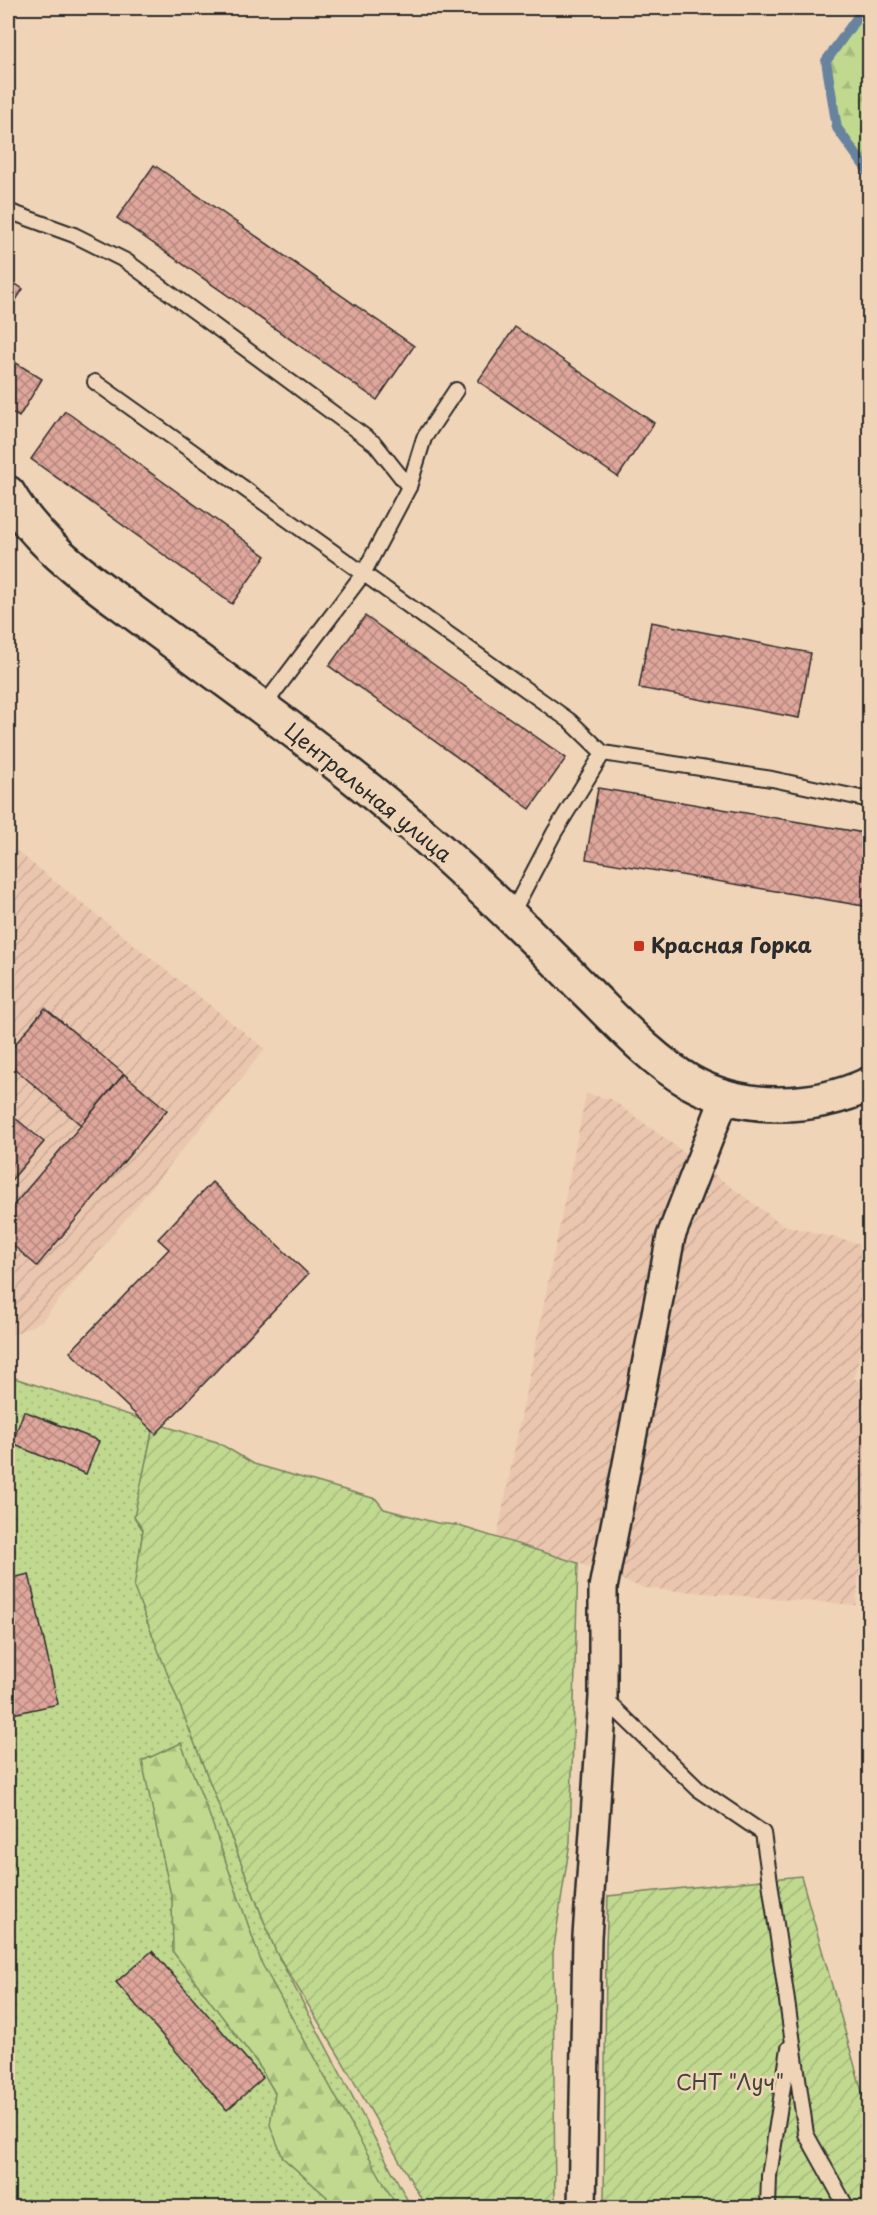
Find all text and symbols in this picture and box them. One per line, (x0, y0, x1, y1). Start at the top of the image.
street label: Центральная улица (279, 714, 460, 870)
place label: Красная Горка (651, 928, 812, 960)
marker: Красная Горка (632, 939, 646, 953)
park label: СНТ "Луч" (676, 2065, 784, 2097)

